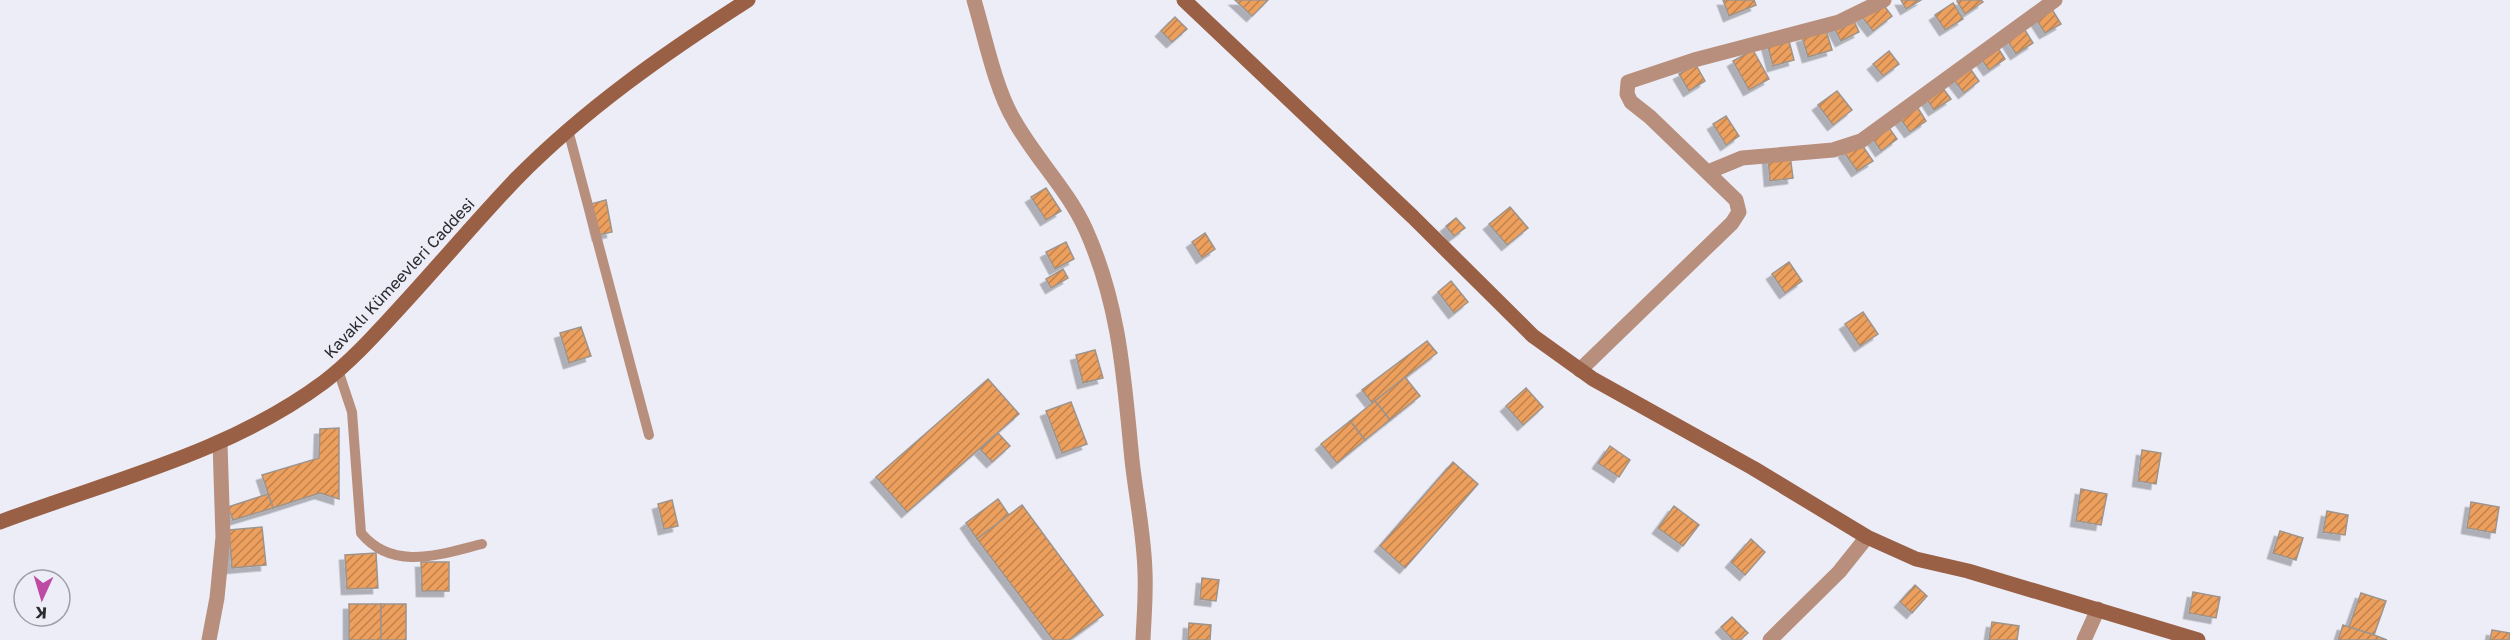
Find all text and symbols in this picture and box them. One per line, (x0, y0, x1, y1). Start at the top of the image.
street label: Kavaklı Kümeevleri Caddesi (319, 194, 479, 362)
north arrow (12, 568, 72, 628)
text: K (34, 603, 47, 623)

